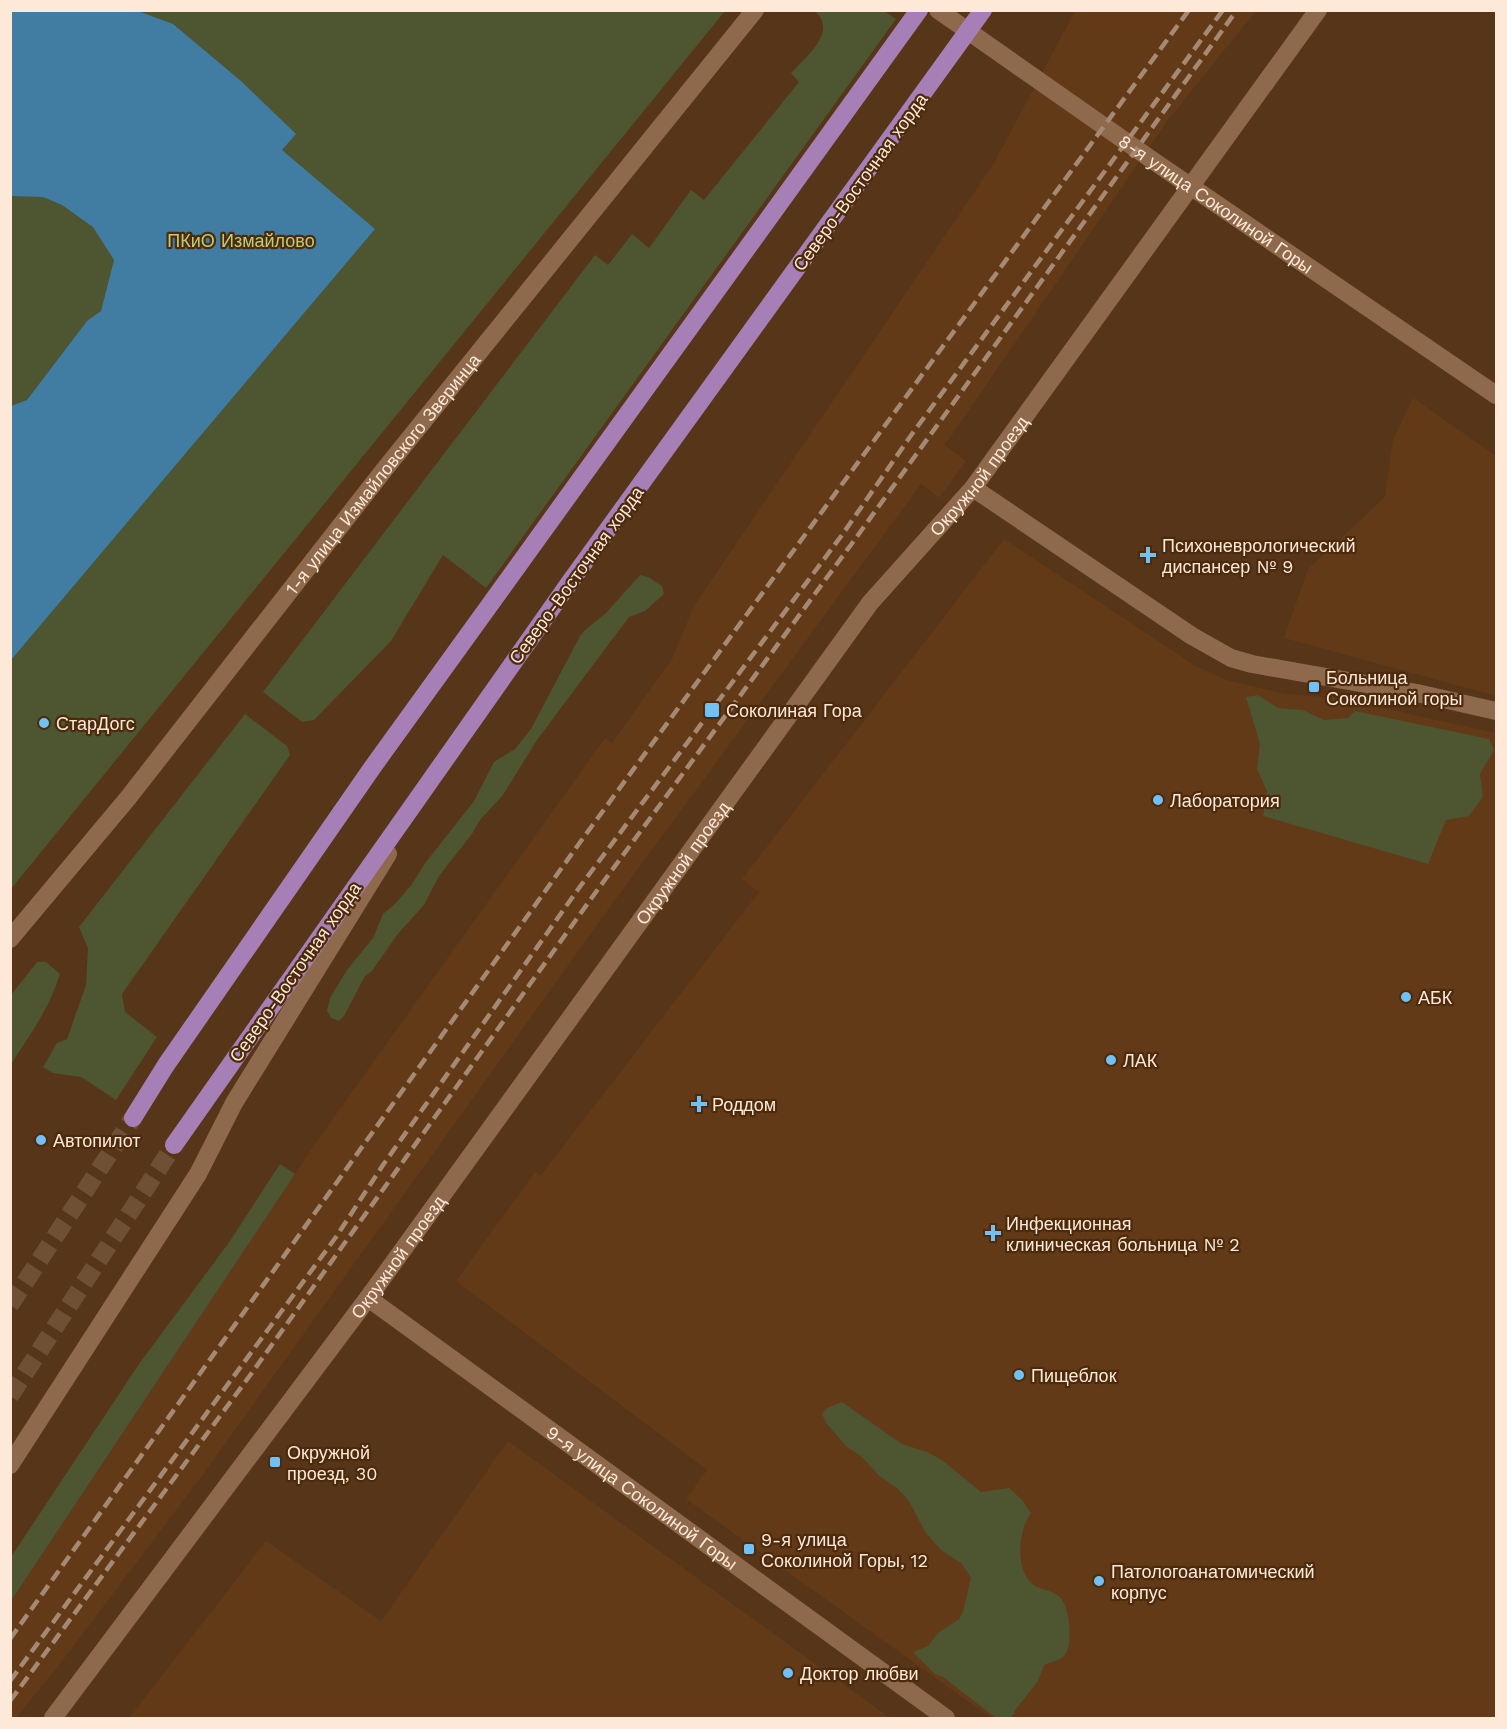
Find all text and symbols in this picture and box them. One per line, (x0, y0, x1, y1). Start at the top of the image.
street label: Северо-Восточная хорда (788, 88, 932, 275)
street label: 8-я улица Соколиной Горы (1115, 130, 1317, 278)
park label: ПКиО Измайлово (167, 230, 315, 251)
street label: 1-я улица Измайловского Зверинца (281, 348, 485, 598)
street label: Окружной проезд (925, 411, 1033, 540)
street label: Северо-Восточная хорда (504, 481, 648, 668)
place label: Психоневрологический диспансер № 9 (1162, 535, 1356, 577)
marker: Психоневрологический диспансер № 9 (1139, 546, 1157, 564)
place label: Больница Соколиной горы (1326, 667, 1463, 709)
marker: Больница Соколиной горы (1307, 680, 1321, 694)
place label: Соколиная Гора (726, 700, 863, 721)
marker: Соколиная Гора (703, 701, 721, 719)
place label: СтарДогс (56, 713, 135, 734)
marker: СтарДогс (37, 716, 51, 730)
place label: Лаборатория (1170, 790, 1280, 811)
marker: Лаборатория (1151, 793, 1165, 807)
street label: Окружной проезд (631, 797, 734, 928)
street label: Северо-Восточная хорда (225, 877, 366, 1066)
place label: АБК (1418, 987, 1453, 1008)
marker: АБК (1399, 990, 1413, 1004)
place label: ЛАК (1123, 1050, 1158, 1071)
marker: ЛАК (1104, 1053, 1118, 1067)
place label: Роддом (712, 1094, 776, 1115)
marker: Роддом (690, 1095, 708, 1113)
place label: Автопилот (53, 1130, 141, 1151)
marker: Автопилот (34, 1133, 48, 1147)
street label: Окружной проезд (346, 1191, 450, 1322)
place label: Инфекционная клиническая больница № 2 (1006, 1213, 1240, 1255)
marker: Инфекционная клиническая больница № 2 (984, 1224, 1002, 1242)
place label: Пищеблок (1031, 1365, 1117, 1386)
marker: Пищеблок (1012, 1368, 1026, 1382)
street label: 9-я улица Соколиной Горы (543, 1421, 742, 1574)
place label: Окружной проезд, 30 (287, 1442, 377, 1484)
marker: Окружной проезд, 30 (268, 1455, 282, 1469)
place label: 9-я улица Соколиной Горы, 12 (761, 1529, 928, 1571)
marker: 9-я улица Соколиной Горы, 12 (742, 1542, 756, 1556)
place label: Патологоанатомический корпус (1111, 1561, 1315, 1603)
marker: Патологоанатомический корпус (1092, 1574, 1106, 1588)
place label: Доктор любви (800, 1663, 919, 1684)
marker: Доктор любви (781, 1666, 795, 1680)

